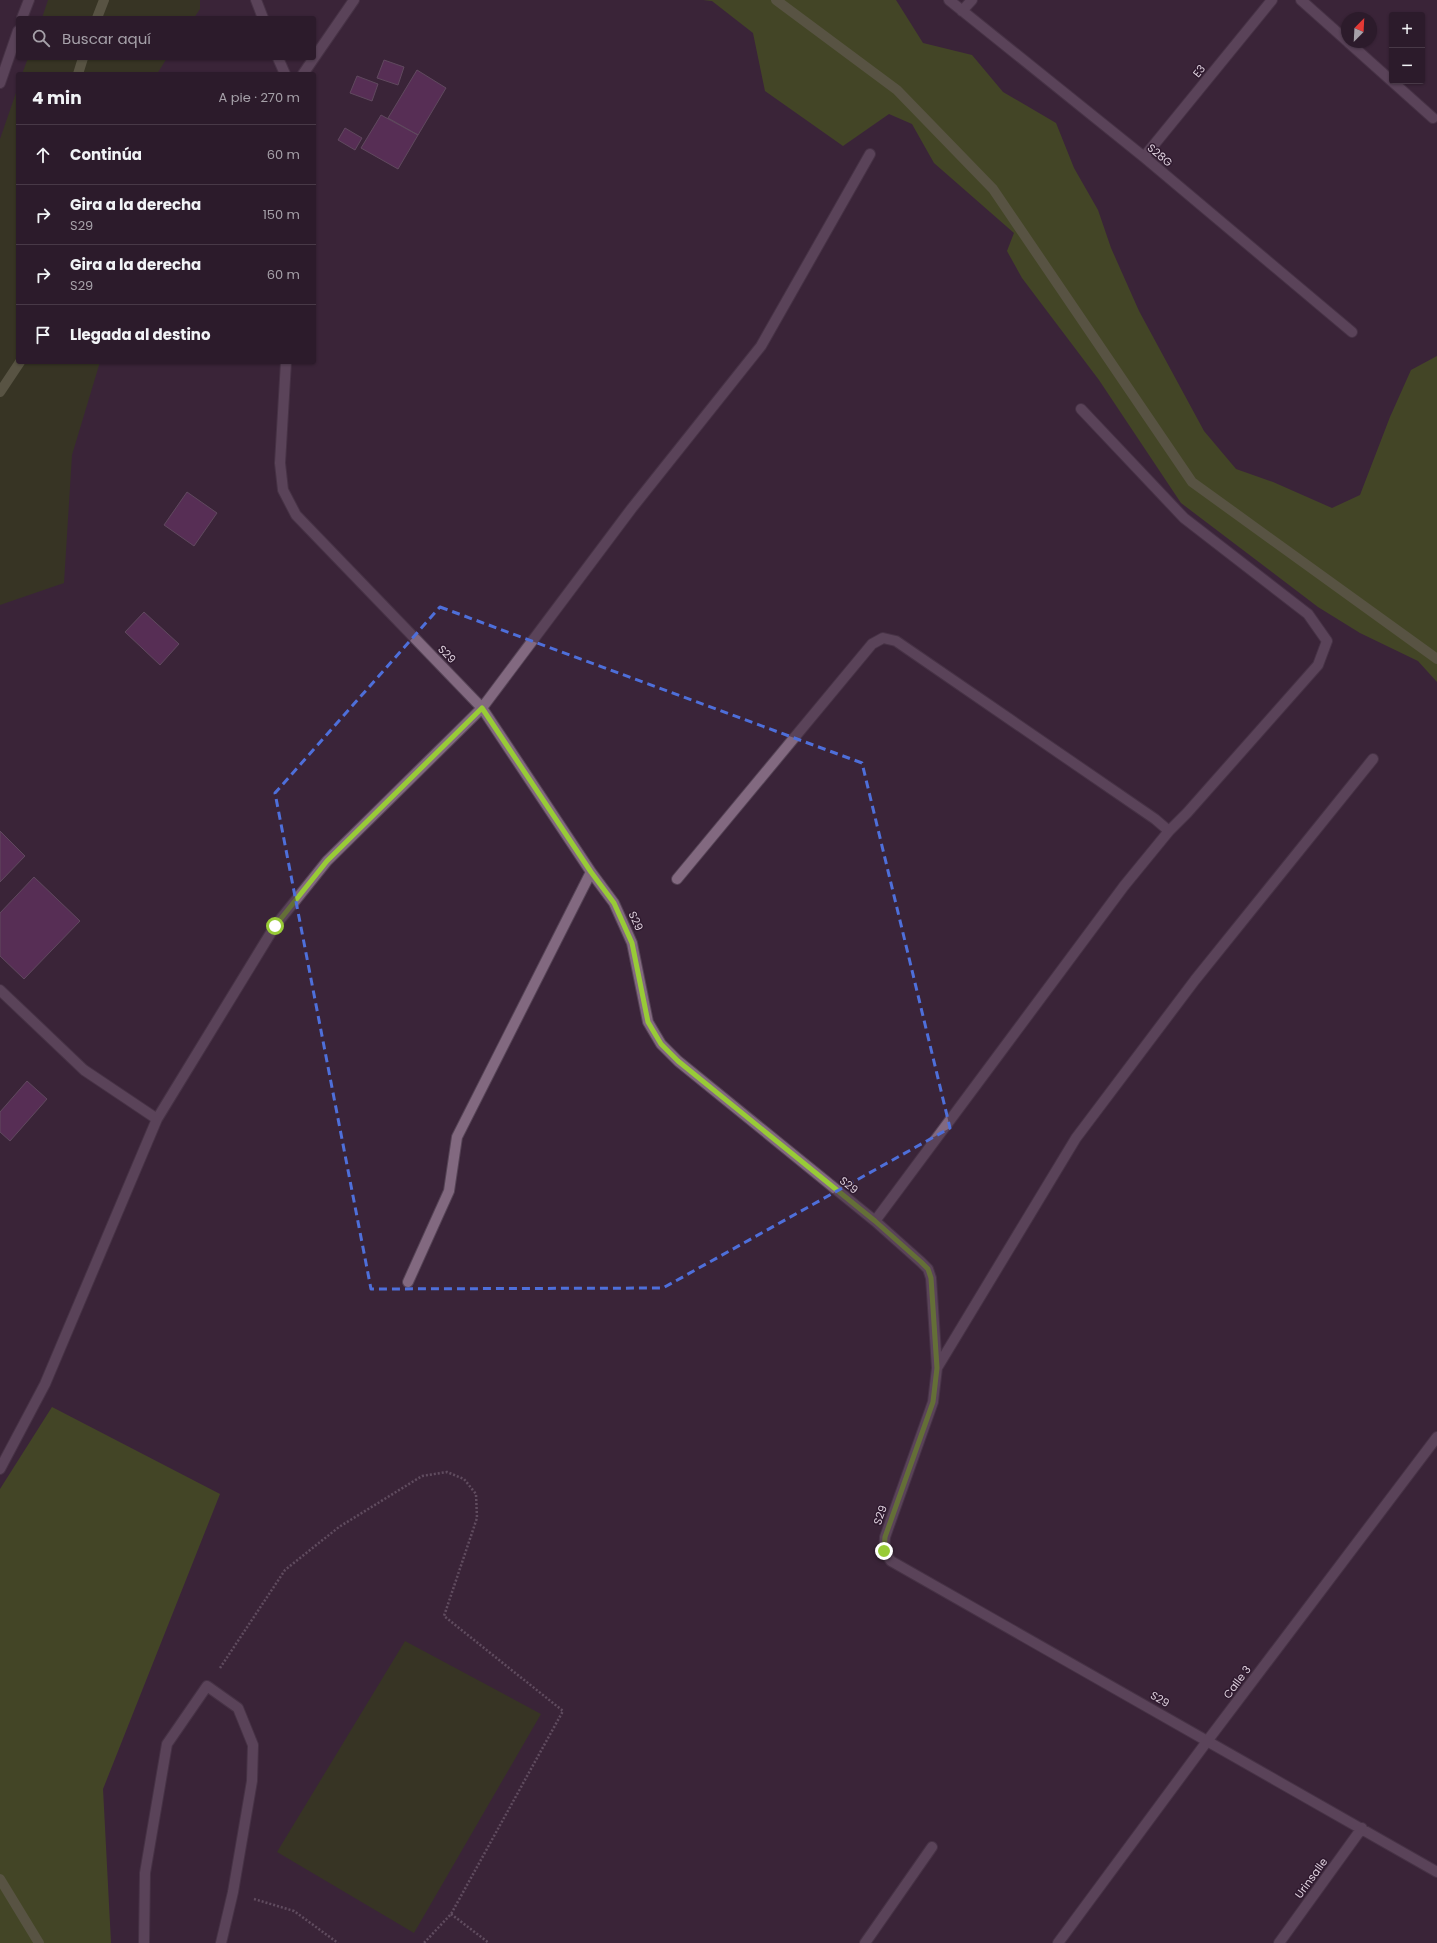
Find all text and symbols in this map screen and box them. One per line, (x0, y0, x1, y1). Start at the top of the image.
north arrow (1341, 12, 1377, 48)
map controls (1389, 12, 1425, 84)
button: + (1389, 12, 1425, 48)
search box (16, 16, 316, 60)
icon: search (30, 27, 52, 49)
text: Buscar aquí (62, 28, 151, 49)
button: − (1389, 48, 1425, 84)
street label: E3 (1189, 61, 1209, 81)
text: 4 min (32, 86, 82, 110)
text: A pie · 270 m (218, 88, 300, 107)
street label: S28G (1144, 140, 1176, 171)
icon: ahead (32, 144, 54, 166)
text: Continúa (70, 144, 142, 165)
text: 60 m (267, 145, 300, 164)
text: Gira a la derecha (70, 194, 201, 215)
icon: right (32, 204, 54, 226)
text: 150 m (263, 205, 300, 224)
text: S29 (70, 216, 93, 235)
text: Gira a la derecha (70, 254, 201, 275)
icon: right (32, 264, 54, 286)
text: 60 m (267, 265, 300, 284)
text: S29 (70, 276, 93, 295)
icon: arrive (32, 324, 54, 346)
text: Llegada al destino (70, 324, 211, 345)
street label: S29 (434, 641, 460, 667)
street label: S29 (625, 909, 647, 933)
route start (266, 917, 284, 935)
street label: S29 (836, 1173, 862, 1197)
street label: S29 (869, 1503, 891, 1527)
route end (875, 1542, 893, 1560)
street label: Calle 3 (1219, 1662, 1255, 1702)
street label: S29 (1147, 1687, 1173, 1711)
street label: Urinsalle (1291, 1854, 1331, 1902)

